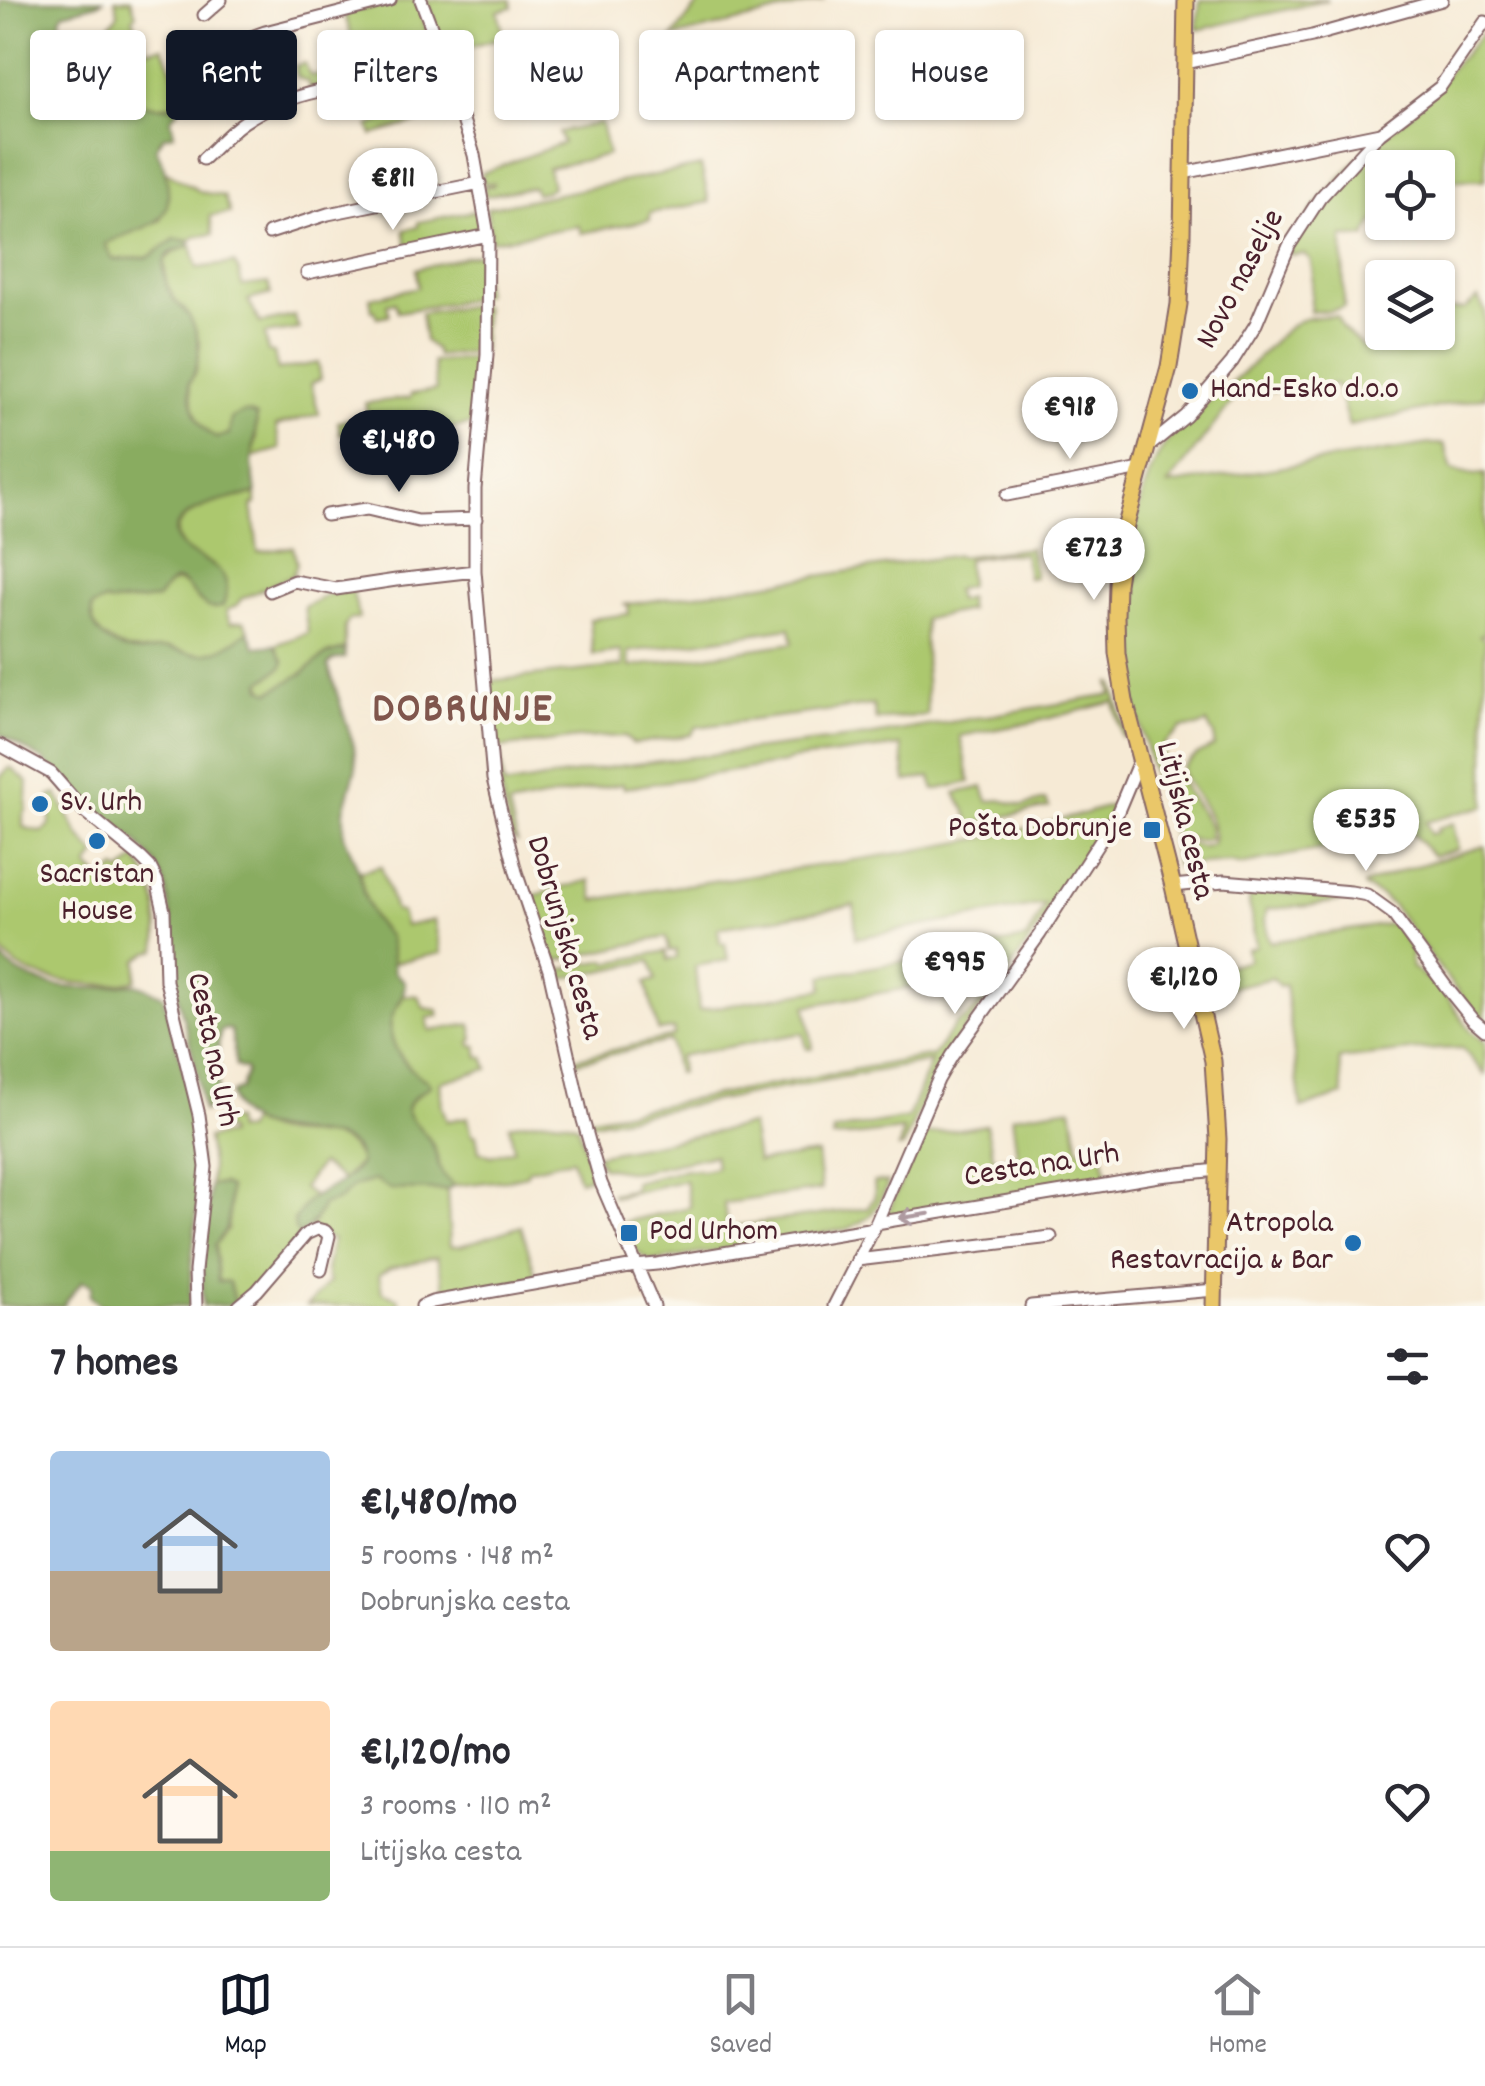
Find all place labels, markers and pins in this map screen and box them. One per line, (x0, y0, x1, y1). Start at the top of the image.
pin: €811 (334, 148, 452, 233)
place label: Hand-Esko d.o.o (1210, 368, 1399, 414)
pin: €918 (1011, 377, 1129, 462)
marker: Hand-Esko d.o.o (1179, 380, 1201, 402)
pin: €1,480 (318, 410, 480, 495)
pin: €723 (1035, 518, 1153, 603)
place label: Sv. Urh (60, 781, 142, 827)
pin: €535 (1307, 789, 1425, 874)
marker: Sv. Urh (29, 793, 51, 815)
place label: Pošta Dobrunje (948, 807, 1132, 853)
marker: Pošta Dobrunje (1141, 819, 1163, 841)
marker: Sacristan House (86, 830, 108, 852)
place label: Sacristan House (40, 853, 154, 936)
pin: €995 (896, 932, 1014, 1017)
pin: €1,120 (1103, 947, 1265, 1032)
place label: Atropola Restavracija & Bar (1110, 1202, 1334, 1285)
place label: Pod Urhom (649, 1210, 778, 1256)
marker: Pod Urhom (618, 1222, 640, 1244)
marker: Atropola Restavracija & Bar (1342, 1232, 1364, 1254)

